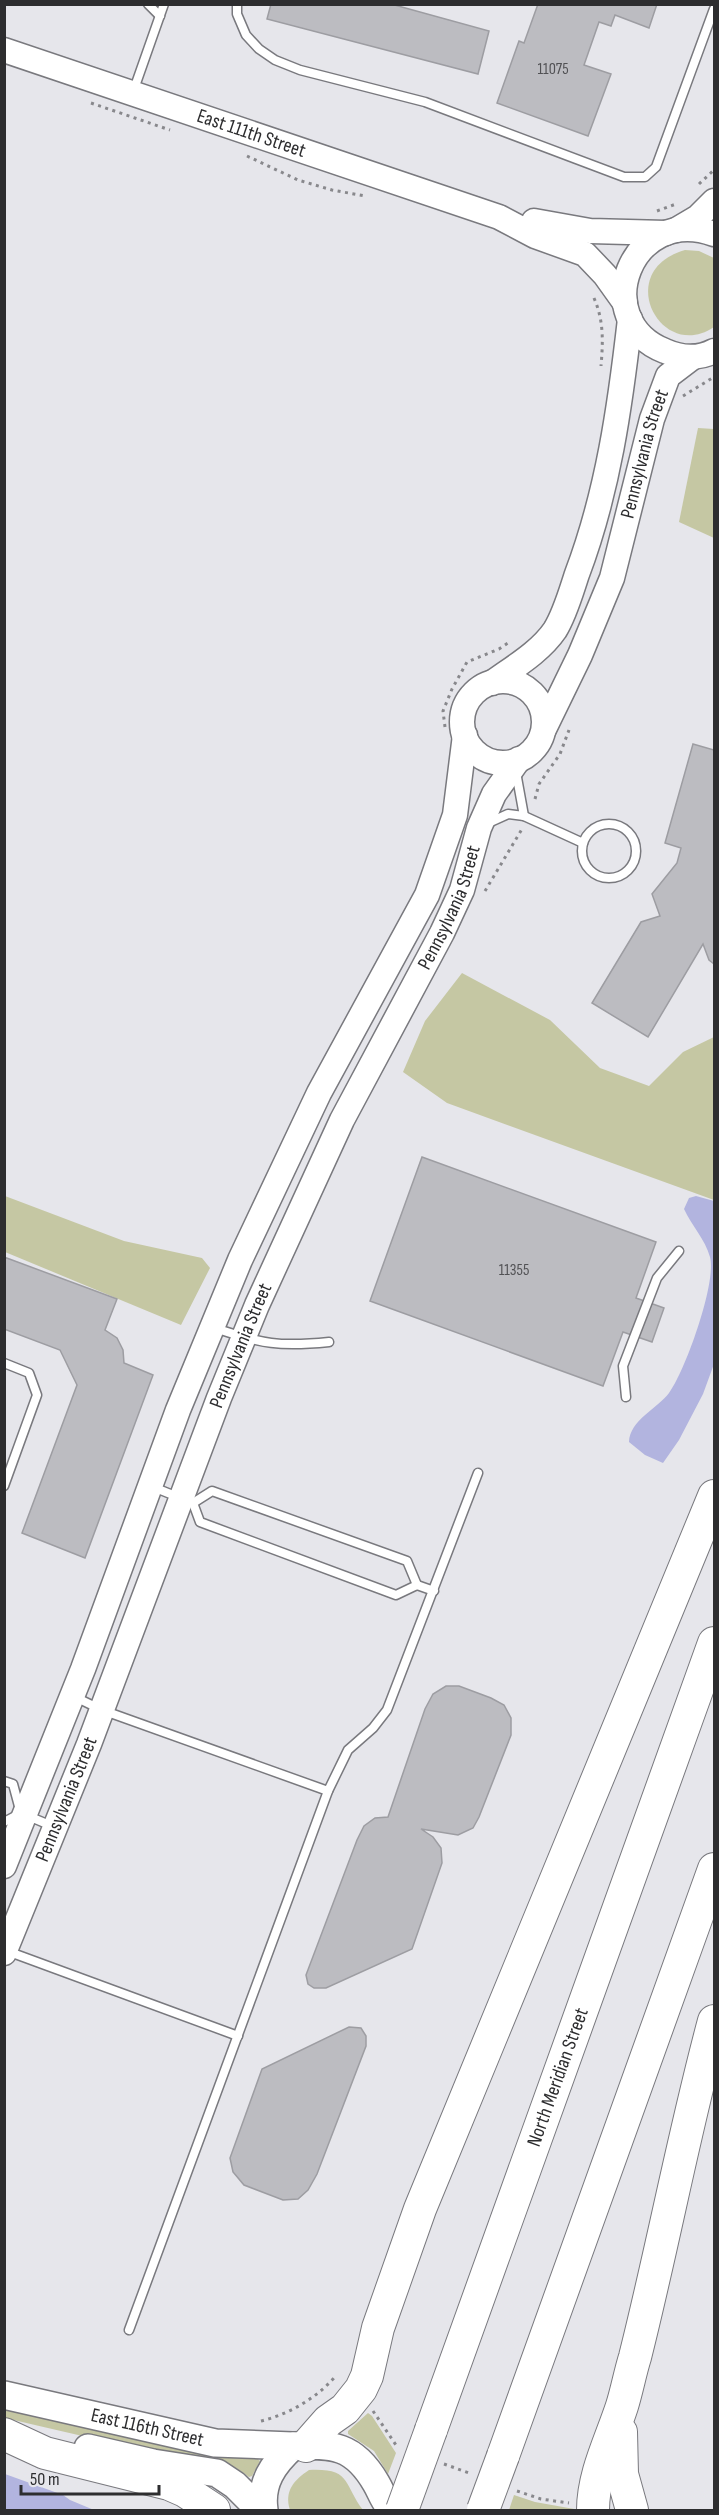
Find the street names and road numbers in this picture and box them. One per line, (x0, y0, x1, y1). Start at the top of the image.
street label: East 111th Street (194, 104, 309, 163)
street label: Pennsylvania Street (615, 386, 674, 521)
street label: Pennsylvania Street (413, 843, 486, 974)
street label: Pennsylvania Street (204, 1279, 277, 1411)
street label: Pennsylvania Street (30, 1733, 103, 1865)
street label: North Meridian Street (522, 2005, 594, 2150)
street label: East 116th Street (89, 2403, 206, 2452)

